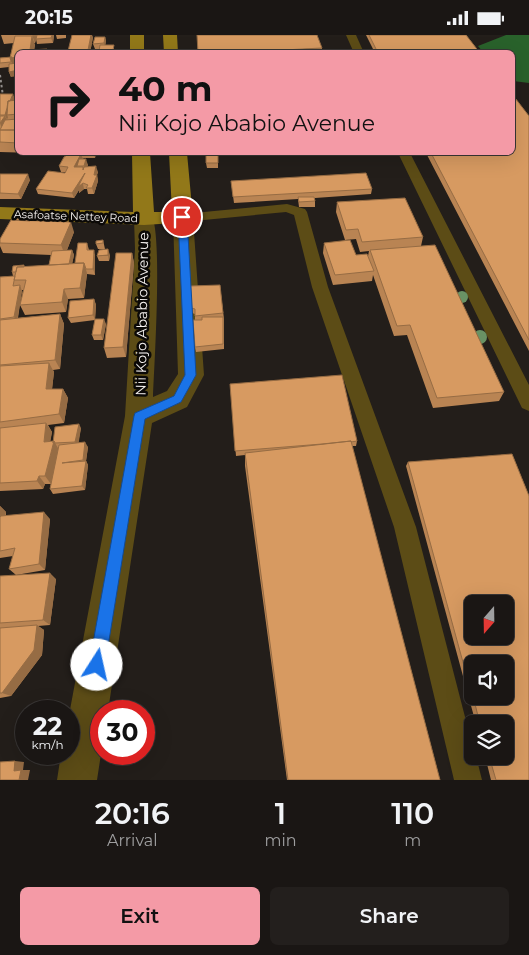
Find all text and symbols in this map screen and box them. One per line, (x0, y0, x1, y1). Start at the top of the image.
text: 20:15 (25, 6, 73, 29)
text: 40 m (118, 67, 213, 110)
icon: right (35, 70, 100, 135)
text: Nii Kojo Ababio Avenue (118, 110, 375, 137)
pin (161, 196, 203, 238)
icon: arrive (168, 203, 196, 231)
street label: Asafoatse Nettey Road (14, 207, 138, 225)
street label: Nii Kojo Ababio Avenue (132, 232, 152, 396)
north arrow (464, 595, 514, 645)
map controls (464, 595, 514, 765)
position arrow (70, 638, 122, 690)
button: sound (464, 655, 514, 705)
speed limit sign: 30 (90, 700, 155, 765)
text: 22 (33, 711, 62, 741)
button: layers (464, 715, 514, 765)
text: km/h (31, 737, 64, 752)
text: 20:16 (95, 795, 170, 832)
text: 1 (275, 795, 286, 832)
text: 110 (391, 795, 434, 832)
text: Arrival (107, 831, 157, 850)
text: min (265, 831, 297, 850)
text: m (404, 831, 421, 850)
button: Exit (20, 887, 260, 945)
button: Share (270, 887, 509, 945)

